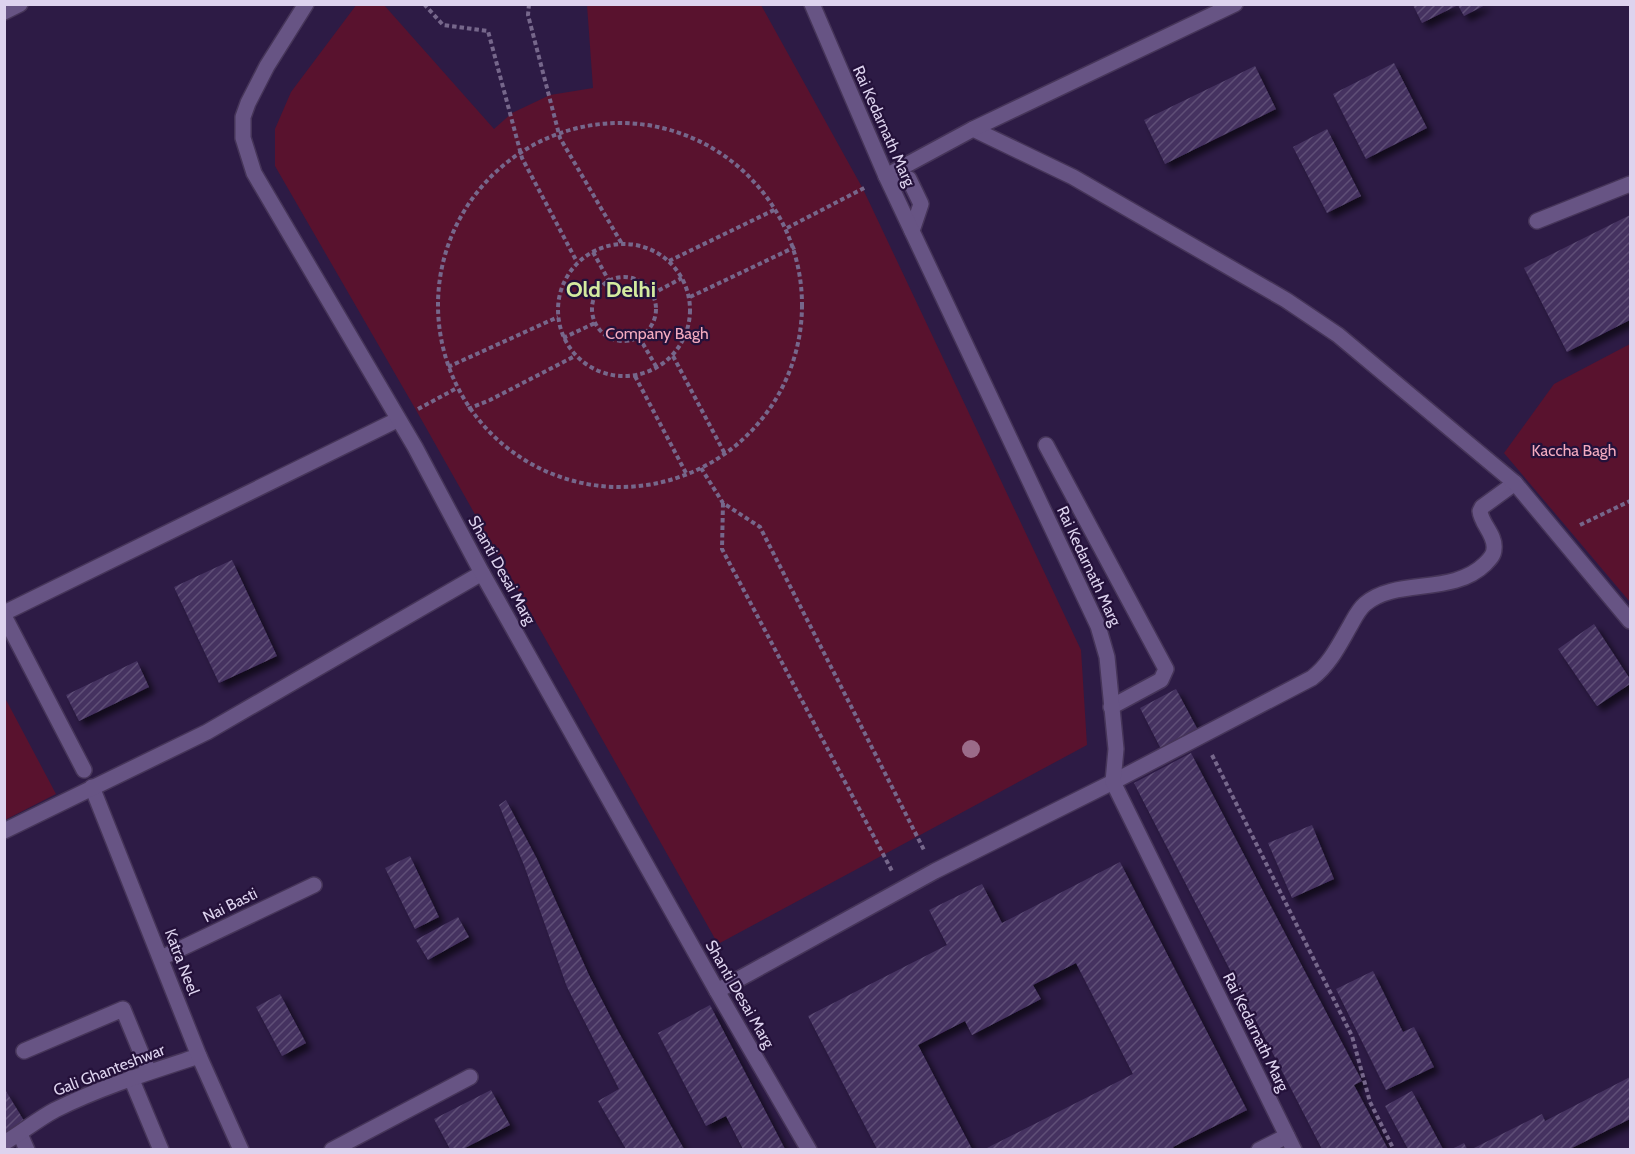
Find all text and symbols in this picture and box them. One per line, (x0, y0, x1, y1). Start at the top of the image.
street label: Rai Kedarnath Marg (849, 63, 920, 190)
district label: Old Delhi (566, 276, 656, 303)
park label: Company Bagh (605, 324, 709, 343)
park label: Kaccha Bagh (1532, 441, 1616, 460)
street label: Rai Kedarnath Marg (1053, 503, 1126, 630)
street label: Shanti Desai Marg (464, 512, 540, 629)
street label: Nai Basti (200, 884, 260, 926)
street label: Katra Neel (161, 926, 203, 998)
street label: Shanti Desai Marg (701, 937, 779, 1052)
street label: Rai Kedarnath Marg (1219, 969, 1294, 1096)
street label: Gali Ghanteshwar (51, 1040, 168, 1100)

